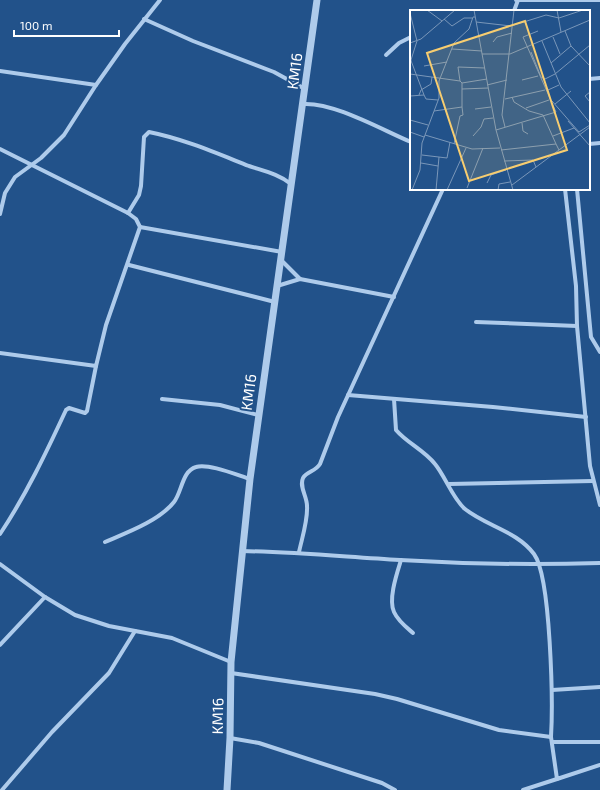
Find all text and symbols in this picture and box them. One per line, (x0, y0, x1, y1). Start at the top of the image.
inset map (410, 10, 590, 190)
scale bar (14, 12, 119, 38)
text: 100 m (20, 18, 52, 32)
street label: KM16 (283, 52, 305, 90)
street label: KM16 (237, 373, 259, 411)
street label: KM16 (208, 698, 226, 734)

